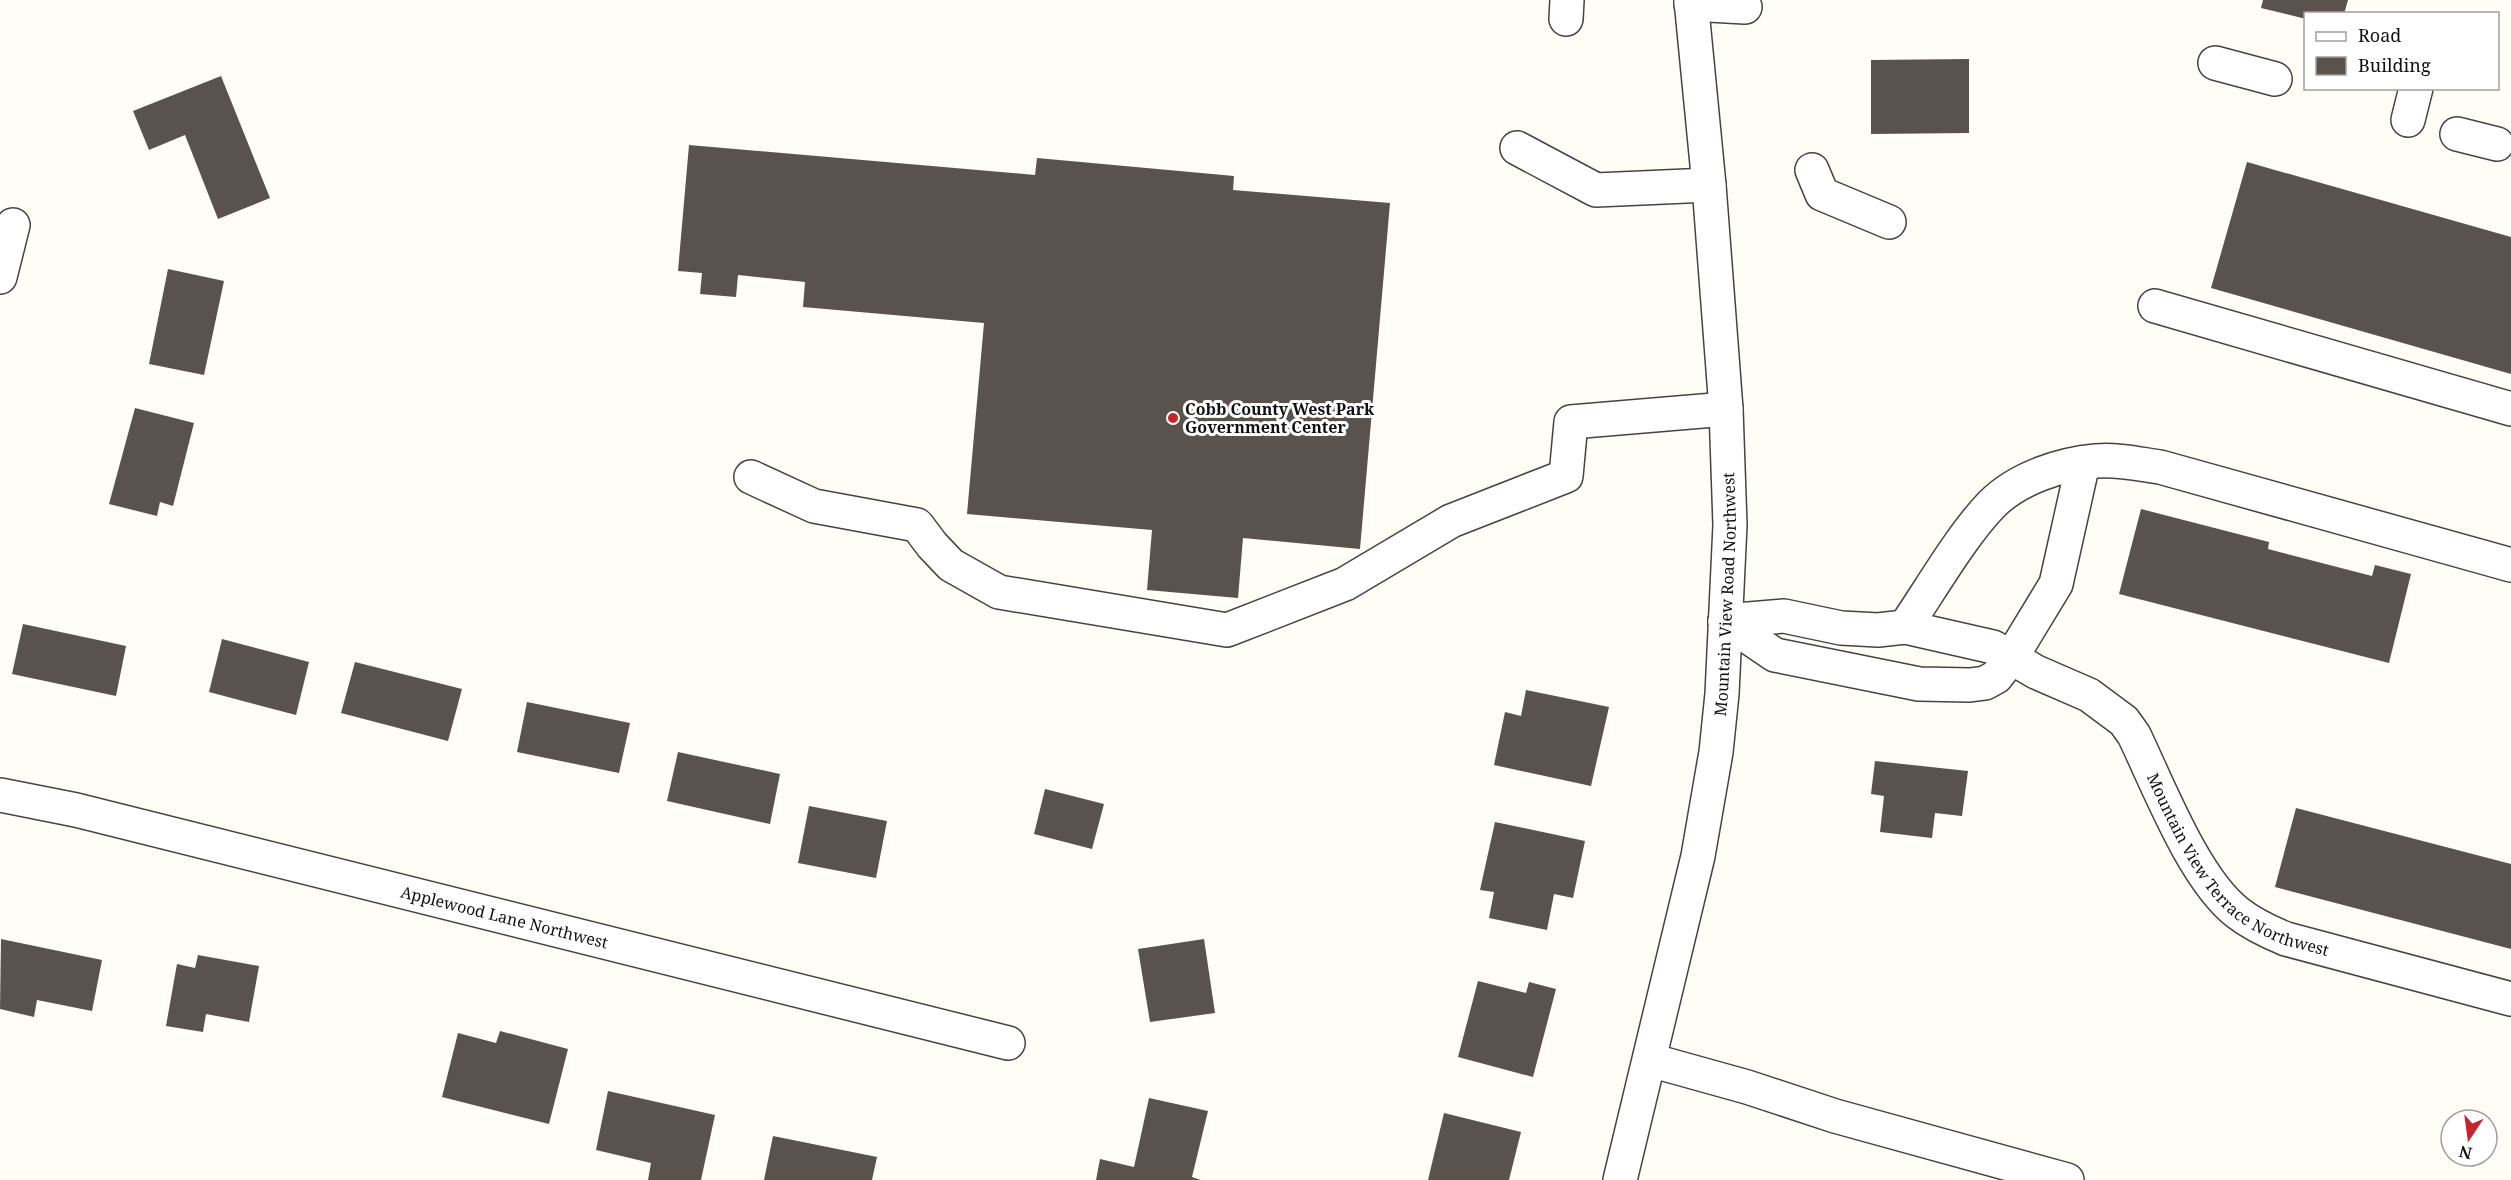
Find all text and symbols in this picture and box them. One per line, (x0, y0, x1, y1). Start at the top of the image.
legend (2304, 12, 2499, 90)
text: Road (2358, 23, 2401, 47)
text: Building (2358, 53, 2431, 77)
place label: Cobb County West Park Government Center (1185, 398, 1375, 438)
marker: Cobb County West Park Government Center (1166, 411, 1180, 425)
street label: Mountain View Road Northwest (1709, 471, 1741, 717)
street label: Mountain View Terrace Northwest (2142, 770, 2332, 961)
street label: Applewood Lane Northwest (398, 881, 611, 954)
north arrow (2439, 1108, 2499, 1168)
text: N (2457, 1140, 2474, 1165)

